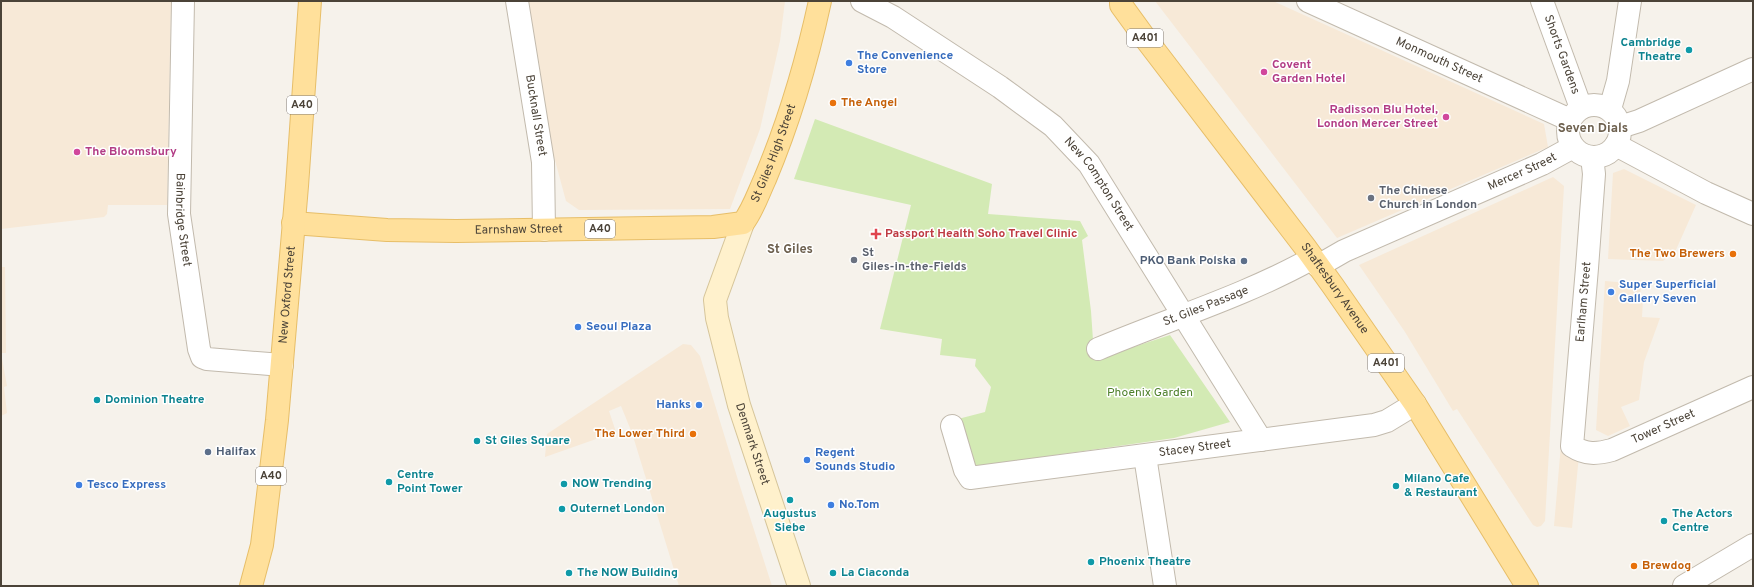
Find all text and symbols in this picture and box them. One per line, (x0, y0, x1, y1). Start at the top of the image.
street label: Shorts Gardens (1540, 13, 1583, 96)
road number: A401 (1127, 29, 1163, 47)
street label: Monmouth Street (1393, 34, 1485, 87)
place label: Cambridge Theatre (1621, 35, 1681, 65)
marker: Cambridge Theatre (1684, 45, 1694, 55)
place label: The Convenience Store (857, 48, 954, 78)
place label: Covent Garden Hotel (1272, 57, 1346, 87)
marker: The Convenience Store (844, 58, 854, 68)
marker: Covent Garden Hotel (1259, 67, 1269, 77)
street label: Bucknall Street (521, 74, 550, 157)
place label: The Angel (841, 95, 897, 111)
road number: A40 (287, 96, 317, 114)
marker: The Angel (828, 98, 838, 108)
street label: St Giles High Street (748, 102, 800, 205)
place label: Radisson Blu Hotel, London Mercer Street (1317, 102, 1438, 132)
marker: Radisson Blu Hotel, London Mercer Street (1441, 112, 1451, 122)
district label: Seven Dials (1558, 121, 1628, 137)
street label: New Compton Street (1060, 134, 1137, 234)
place label: The Bloomsbury (85, 144, 177, 160)
marker: The Bloomsbury (72, 147, 82, 157)
street label: Mercer Street (1485, 149, 1560, 195)
street label: Bainbridge Street (171, 173, 195, 268)
place label: The Chinese Church in London (1379, 183, 1477, 213)
marker: The Chinese Church in London (1366, 193, 1376, 203)
road number: A40 (585, 220, 615, 238)
street label: Earnshaw Street (475, 221, 563, 239)
place label: Passport Health Soho Travel Clinic (885, 226, 1077, 242)
marker: Passport Health Soho Travel Clinic (870, 228, 882, 240)
street label: Shaftesbury Avenue (1297, 240, 1372, 337)
district label: St Giles (767, 242, 813, 258)
street label: New Oxford Street (276, 245, 300, 344)
place label: St Giles-in-the-Fields (862, 245, 967, 275)
place label: The Two Brewers (1630, 246, 1725, 262)
marker: The Two Brewers (1728, 249, 1738, 259)
place label: PKO Bank Polska (1140, 253, 1236, 269)
marker: St Giles-in-the-Fields (849, 255, 859, 265)
marker: PKO Bank Polska (1239, 256, 1249, 266)
street label: Earlham Street (1573, 261, 1595, 343)
place label: Super Superficial Gallery Seven (1619, 277, 1716, 307)
street label: St. Giles Passage (1161, 282, 1251, 330)
marker: Super Superficial Gallery Seven (1606, 287, 1616, 297)
place label: Seoul Plaza (586, 319, 652, 335)
marker: Seoul Plaza (573, 322, 583, 332)
road number: A401 (1368, 354, 1404, 372)
park label: Phoenix Garden (1107, 385, 1193, 401)
place label: Dominion Theatre (105, 392, 205, 408)
marker: Dominion Theatre (92, 395, 102, 405)
place label: Hanks (656, 397, 691, 413)
marker: Hanks (694, 400, 704, 410)
street label: Denmark Street (731, 401, 773, 487)
street label: Tower Street (1629, 406, 1698, 448)
place label: The Lower Third (594, 426, 685, 442)
marker: The Lower Third (688, 429, 698, 439)
place label: St Giles Square (485, 433, 570, 449)
marker: St Giles Square (472, 436, 482, 446)
street label: Stacey Street (1158, 436, 1232, 461)
place label: Halifax (216, 444, 256, 460)
place label: Regent Sounds Studio (815, 445, 895, 475)
marker: Halifax (203, 447, 213, 457)
marker: Regent Sounds Studio (802, 455, 812, 465)
road number: A40 (256, 467, 286, 485)
place label: Centre Point Tower (397, 467, 463, 497)
place label: Milano Cafe & Restaurant (1404, 471, 1478, 501)
place label: NOW Trending (572, 476, 652, 492)
place label: Tesco Express (87, 477, 166, 493)
marker: Centre Point Tower (384, 477, 394, 487)
marker: NOW Trending (559, 479, 569, 489)
marker: Tesco Express (74, 480, 84, 490)
marker: Milano Cafe & Restaurant (1391, 481, 1401, 491)
marker: Augustus Siebe (785, 495, 795, 505)
place label: No.Tom (839, 497, 880, 513)
marker: No.Tom (826, 500, 836, 510)
place label: Outernet London (570, 501, 665, 517)
marker: Outernet London (557, 504, 567, 514)
place label: Augustus Siebe (763, 506, 817, 536)
place label: The Actors Centre (1672, 506, 1733, 536)
marker: The Actors Centre (1659, 516, 1669, 526)
place label: Phoenix Theatre (1099, 554, 1191, 570)
marker: Phoenix Theatre (1086, 557, 1096, 567)
place label: Brewdog (1642, 558, 1691, 574)
marker: Brewdog (1629, 561, 1639, 571)
place label: The NOW Building (577, 565, 678, 581)
place label: La Ciaconda (841, 565, 909, 581)
marker: The NOW Building (564, 568, 574, 578)
marker: La Ciaconda (828, 568, 838, 578)

